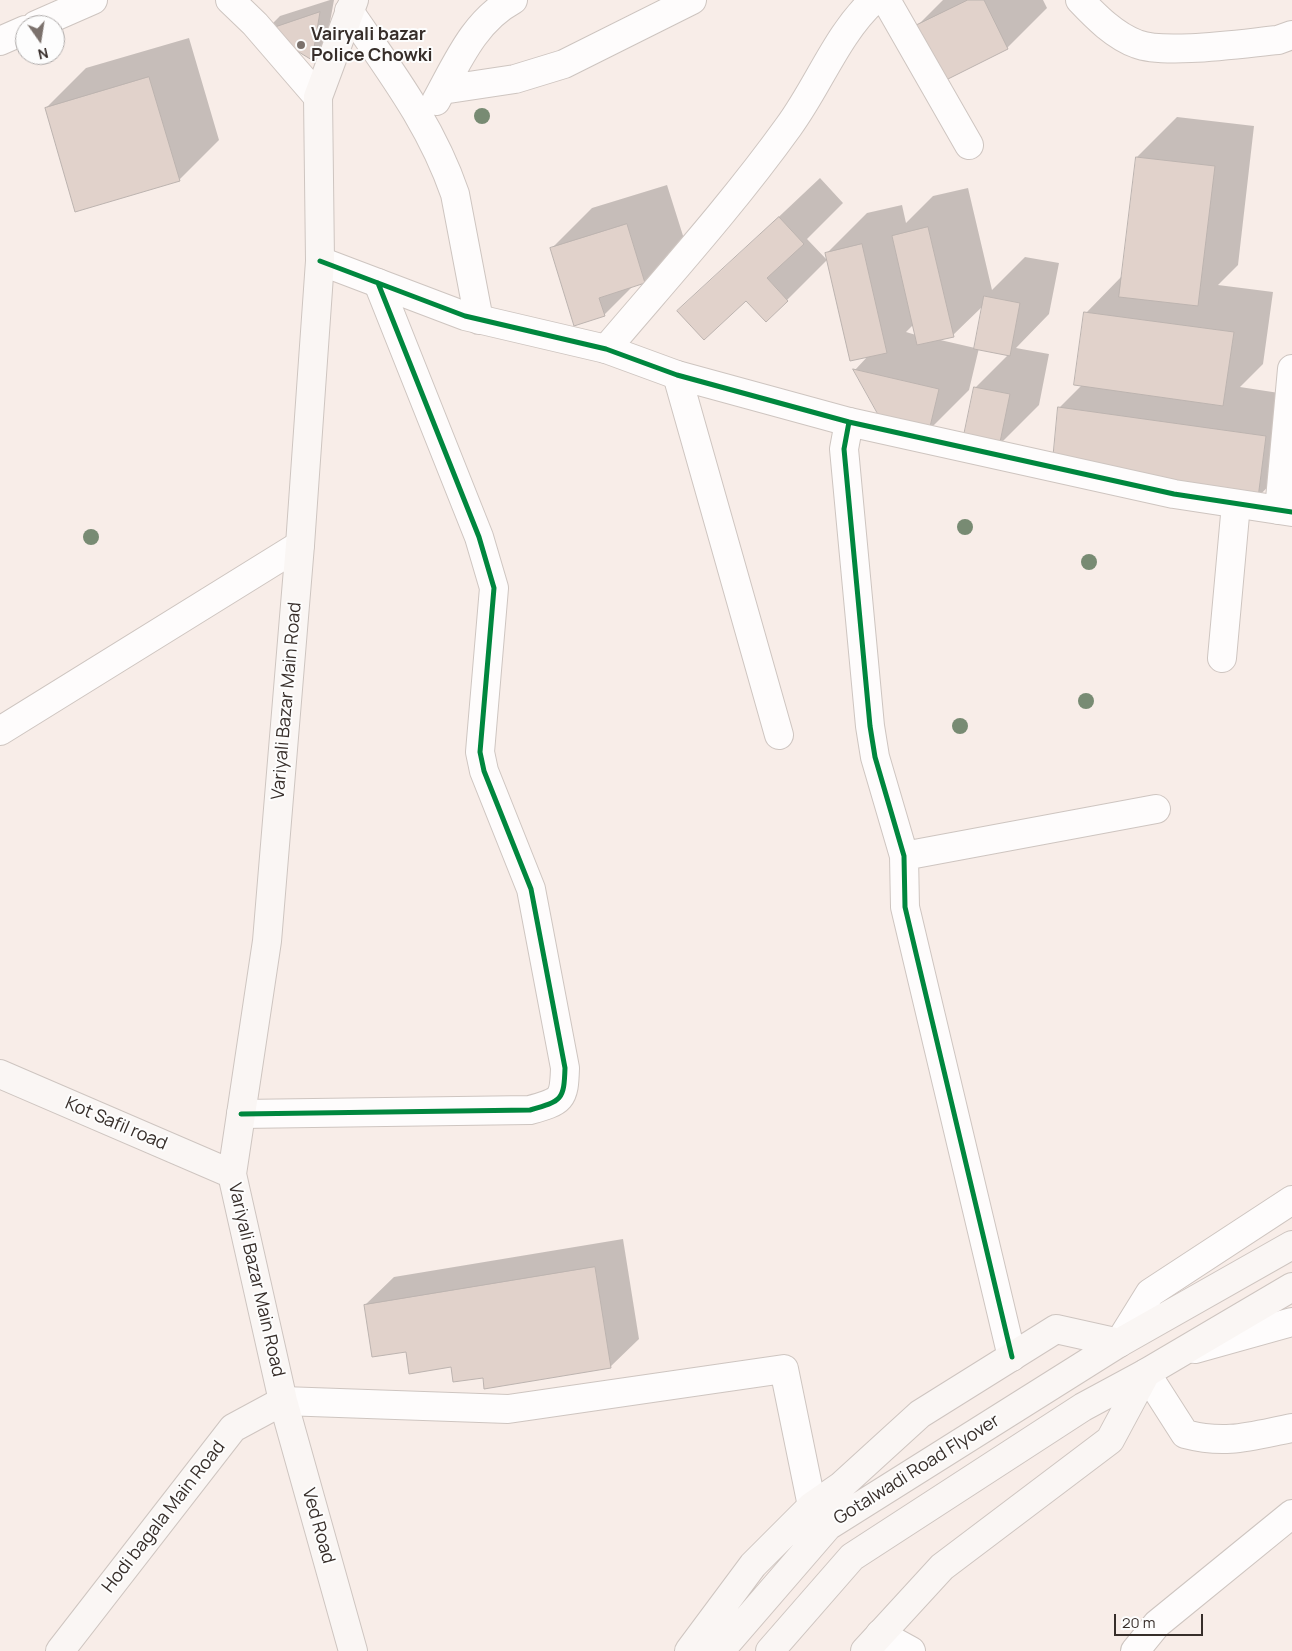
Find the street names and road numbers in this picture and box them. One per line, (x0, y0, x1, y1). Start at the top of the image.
street label: Variyali Bazar Main Road (268, 601, 306, 801)
street label: Kot Safil road (62, 1093, 170, 1155)
street label: Variyali Bazar Main Road (223, 1181, 289, 1379)
street label: Gotalwadi Road Flyover (830, 1410, 1004, 1530)
street label: Hodi bagala Main Road (98, 1437, 230, 1597)
street label: Ved Road (297, 1486, 339, 1566)

